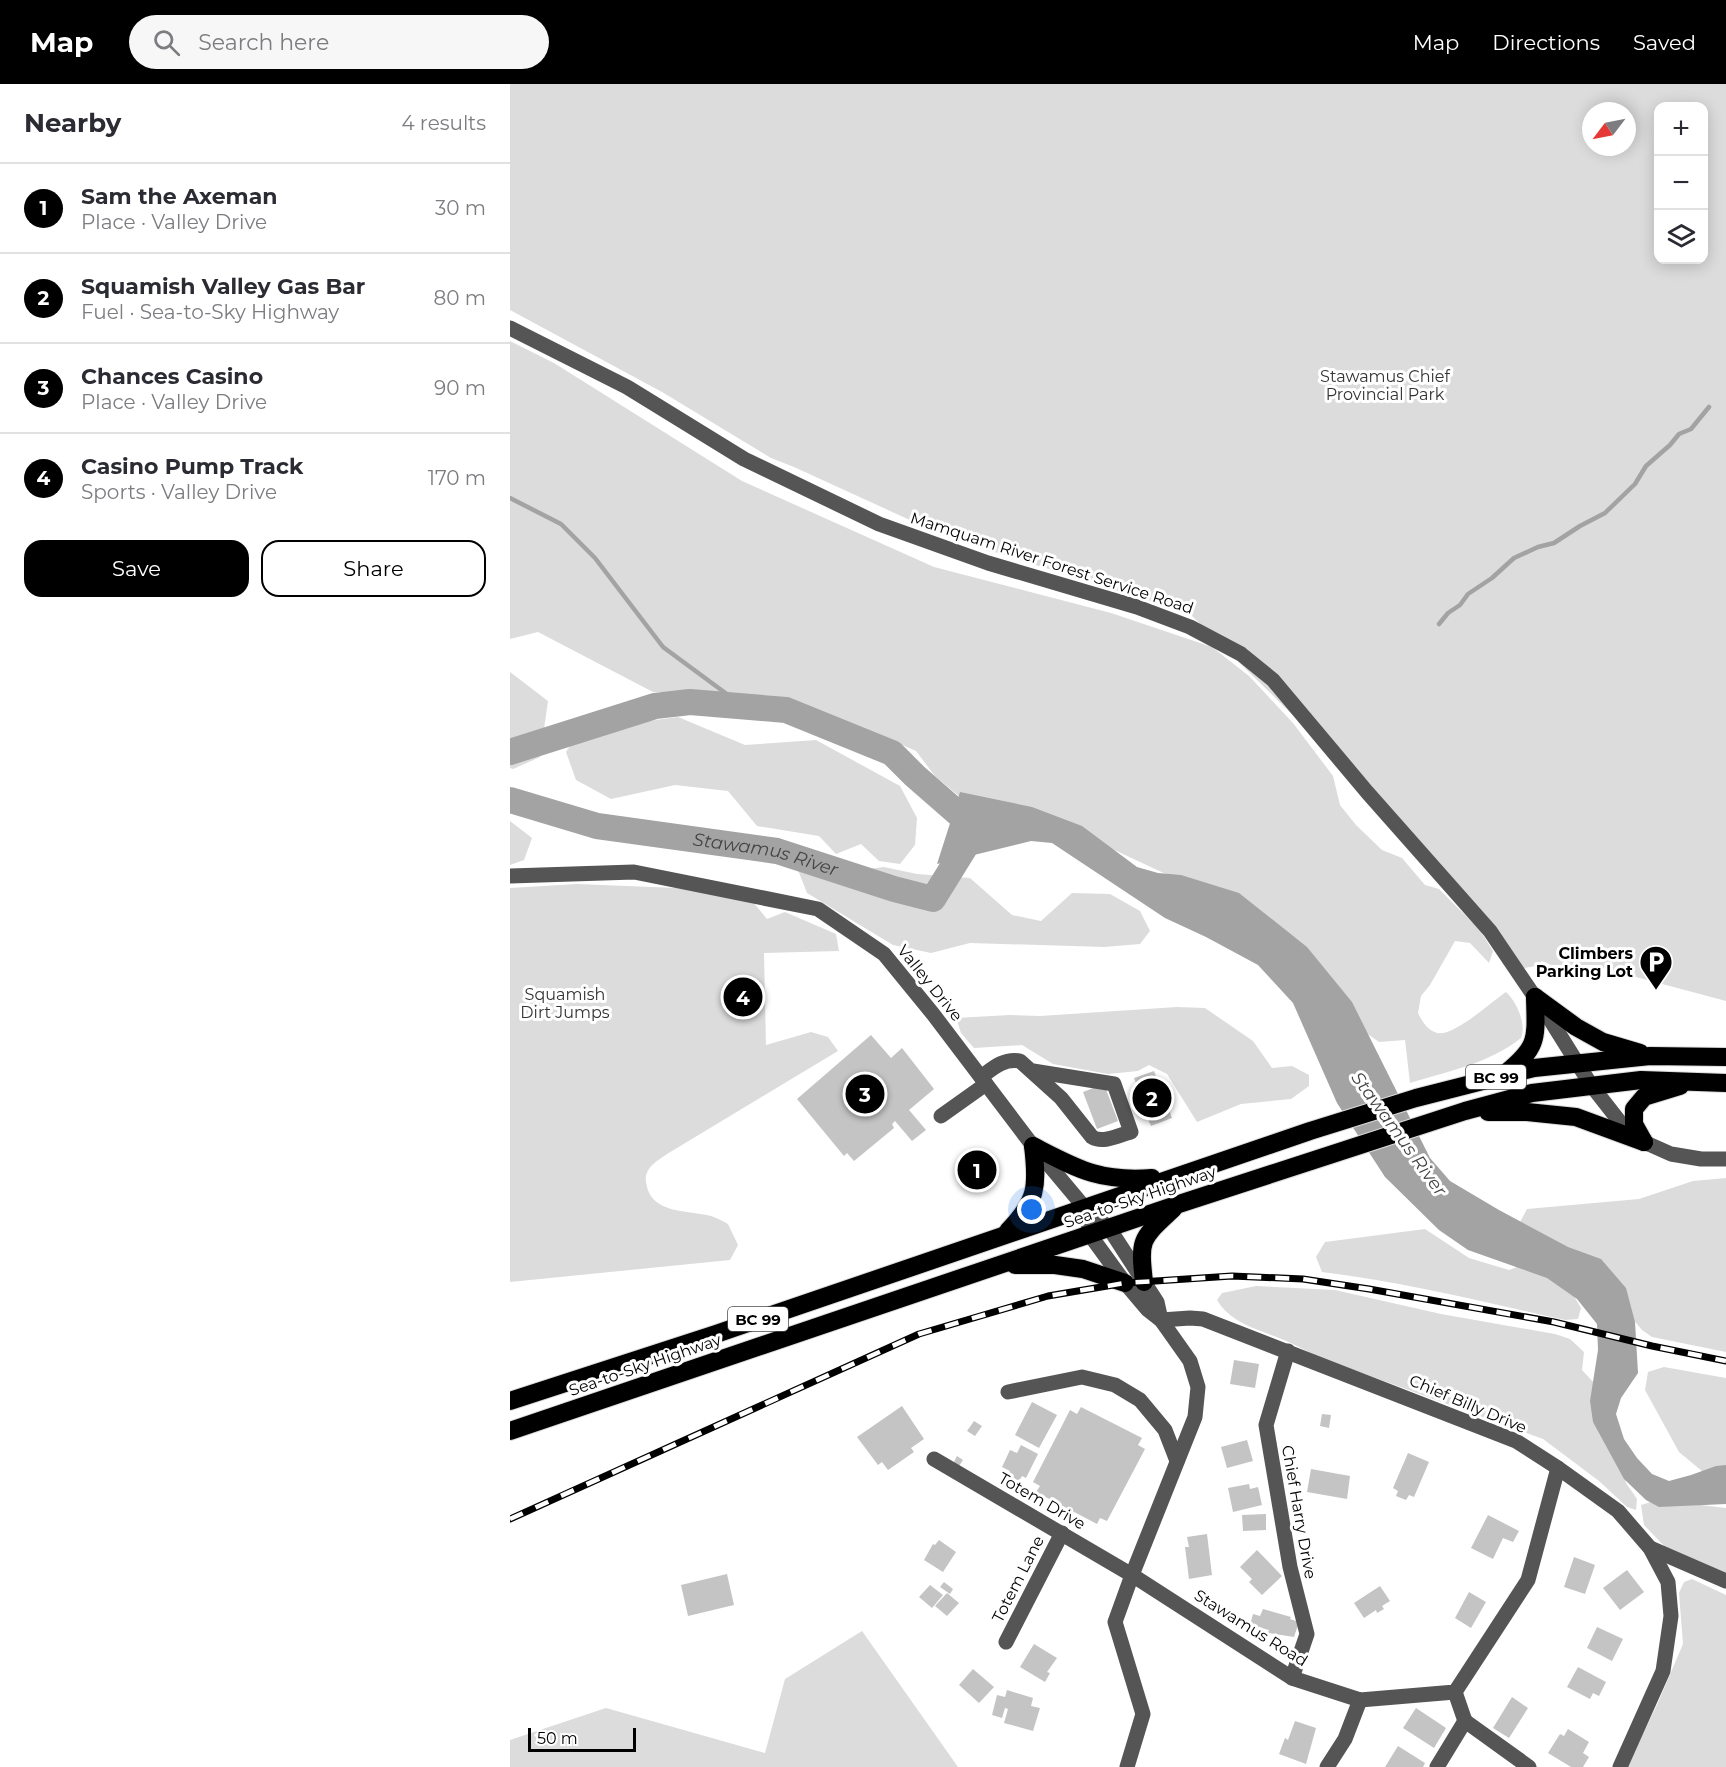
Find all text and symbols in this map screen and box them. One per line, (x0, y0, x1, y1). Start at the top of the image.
search box (129, 15, 549, 69)
text: Map (30, 25, 93, 59)
icon: search (150, 26, 183, 59)
text: Search here (198, 29, 329, 56)
text: Map (1413, 30, 1459, 55)
text: Directions (1492, 30, 1600, 55)
text: Saved (1633, 30, 1696, 55)
north arrow (1582, 102, 1636, 156)
map controls (1654, 102, 1708, 264)
button: + (1654, 102, 1708, 156)
text: Nearby (24, 107, 121, 139)
text: 4 results (401, 111, 486, 135)
button: − (1654, 156, 1708, 210)
text: Sam the Axeman (81, 183, 277, 210)
text: 1 (40, 196, 47, 220)
text: 30 m (435, 196, 486, 220)
text: Place · Valley Drive (81, 210, 267, 234)
button: layers (1654, 210, 1708, 264)
text: Squamish Valley Gas Bar (81, 273, 365, 300)
text: 2 (38, 286, 49, 310)
text: 80 m (434, 286, 486, 310)
text: Fuel · Sea-to-Sky Highway (81, 300, 339, 324)
text: Chances Casino (81, 363, 263, 390)
park label: Stawamus Chief Provincial Park (1320, 367, 1450, 404)
text: 3 (38, 376, 49, 400)
text: 90 m (434, 376, 486, 400)
text: Place · Valley Drive (81, 390, 267, 414)
text: Casino Pump Track (81, 453, 303, 480)
text: 4 (37, 466, 50, 490)
text: 170 m (428, 466, 486, 490)
text: Sports · Valley Drive (81, 480, 277, 504)
street label: Mamquam River Forest Service Road (908, 508, 1196, 618)
button: Save (24, 540, 249, 597)
button: Share (261, 540, 486, 597)
water label: Stawamus River (692, 828, 842, 881)
street label: Valley Drive (893, 941, 967, 1025)
place label: Climbers Parking Lot (1536, 944, 1634, 981)
parking icon: Climbers Parking Lot (1638, 944, 1674, 991)
pin: 4 (724, 974, 762, 1020)
park label: Squamish Dirt Jumps (520, 985, 610, 1022)
road number: BC 99 (1466, 1065, 1526, 1089)
water label: Stawamus River (1347, 1068, 1452, 1201)
pin: 3 (846, 1072, 884, 1116)
pin: 2 (1132, 1076, 1172, 1120)
pin: 1 (958, 1148, 996, 1192)
street label: Sea-to-Sky Highway (1061, 1162, 1219, 1232)
your location (1017, 1195, 1046, 1224)
road number: BC 99 (728, 1307, 788, 1331)
street label: Sea-to-Sky Highway (566, 1330, 724, 1400)
street label: Chief Billy Drive (1407, 1371, 1529, 1437)
street label: Chief Harry Drive (1278, 1444, 1320, 1580)
street label: Totem Drive (995, 1468, 1089, 1534)
street label: Totem Lane (988, 1532, 1048, 1626)
street label: Stawamus Road (1191, 1585, 1311, 1671)
scale bar (528, 1725, 636, 1752)
text: 50 m (537, 1729, 578, 1748)

